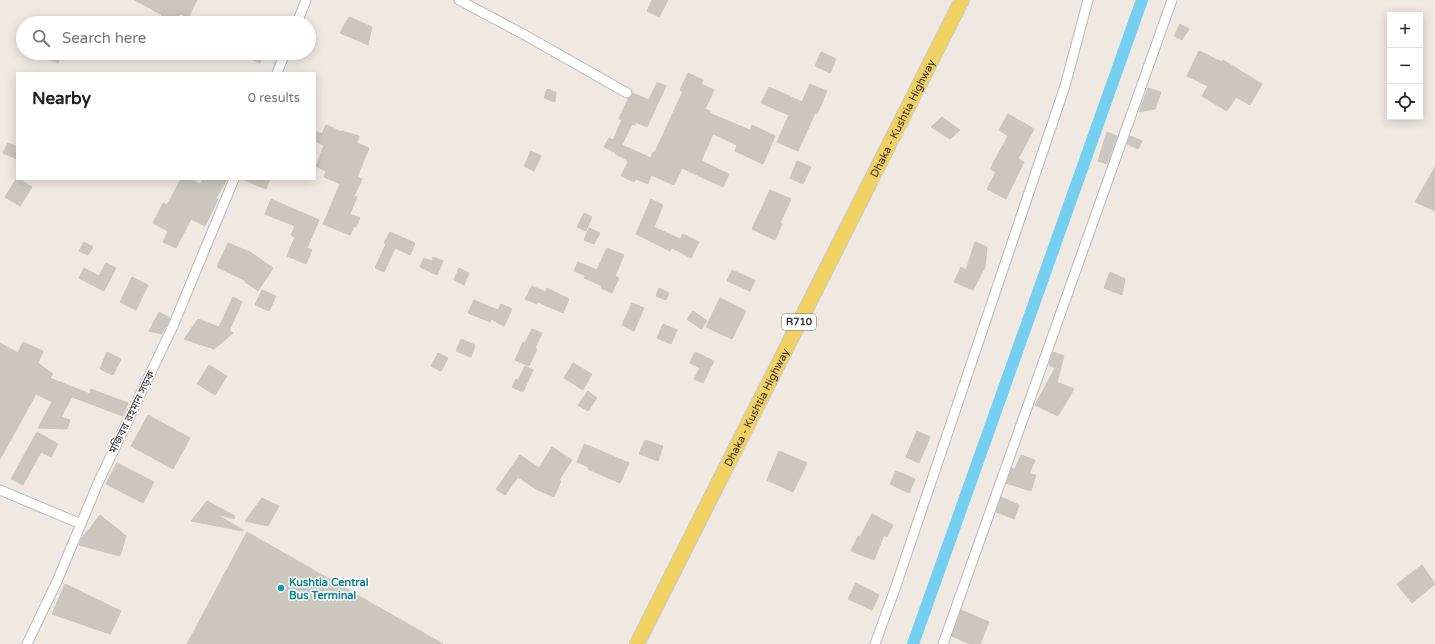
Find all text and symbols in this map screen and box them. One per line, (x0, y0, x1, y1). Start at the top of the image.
map controls (1387, 12, 1423, 120)
button: + (1387, 12, 1423, 48)
search box (16, 16, 316, 60)
icon: search (30, 27, 52, 49)
text: Search here (62, 29, 146, 47)
button: − (1387, 48, 1423, 84)
street label: Dhaka - Kushtia Highway (867, 57, 938, 179)
button: locate (1387, 84, 1423, 120)
text: Nearby (32, 88, 91, 109)
text: 0 results (248, 90, 300, 106)
road number: R710 (782, 314, 816, 330)
street label: Dhaka - Kushtia Highway (721, 346, 792, 469)
street label: মজিবর রহমান সড়ক (106, 368, 158, 456)
place label: Kushtia Central Bus Terminal (289, 576, 369, 602)
marker: Kushtia Central Bus Terminal (276, 583, 286, 593)

